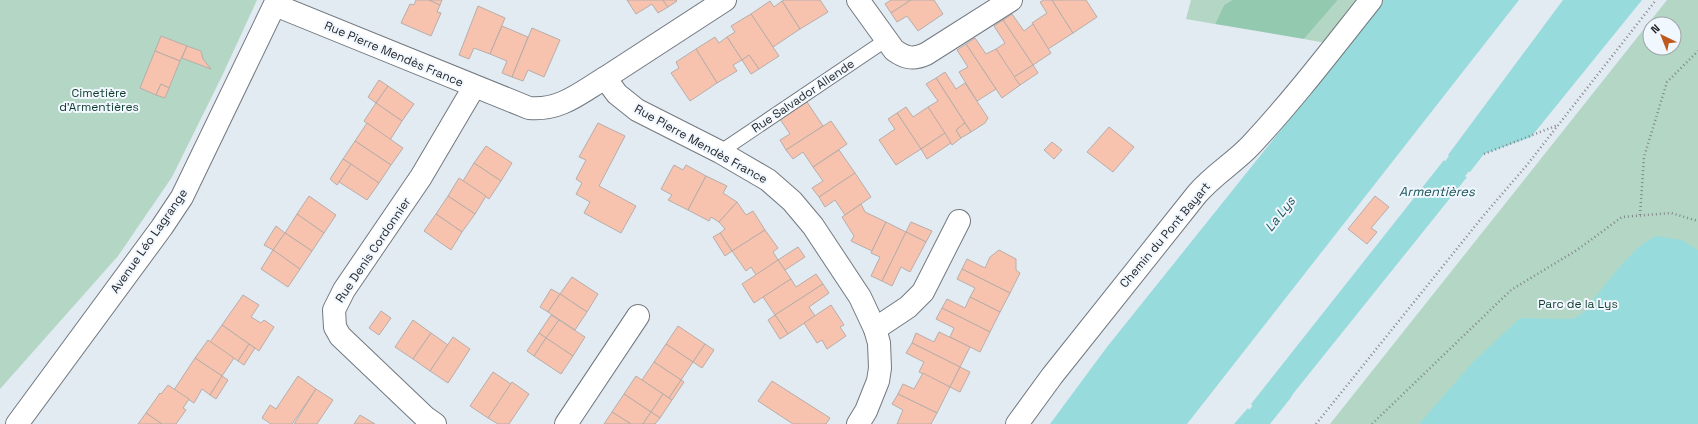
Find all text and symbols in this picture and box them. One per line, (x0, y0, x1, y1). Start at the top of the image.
north arrow (1642, 16, 1682, 56)
street label: Rue Pierre Mendès France (322, 17, 466, 91)
text: N (1648, 21, 1663, 36)
street label: Rue Salvador Allende (749, 56, 857, 136)
park label: Cimetière d'Armentières (59, 85, 139, 115)
street label: Rue Pierre Mendès France (632, 101, 770, 187)
street label: Chemin du Pont Bayart (1116, 179, 1214, 291)
water label: Armentières (1399, 183, 1476, 200)
street label: Avenue Léo Lagrange (107, 186, 191, 296)
water label: La Lys (1261, 192, 1300, 235)
street label: Rue Denis Cordonnier (332, 194, 414, 306)
park label: Parc de la Lys (1538, 296, 1618, 312)

